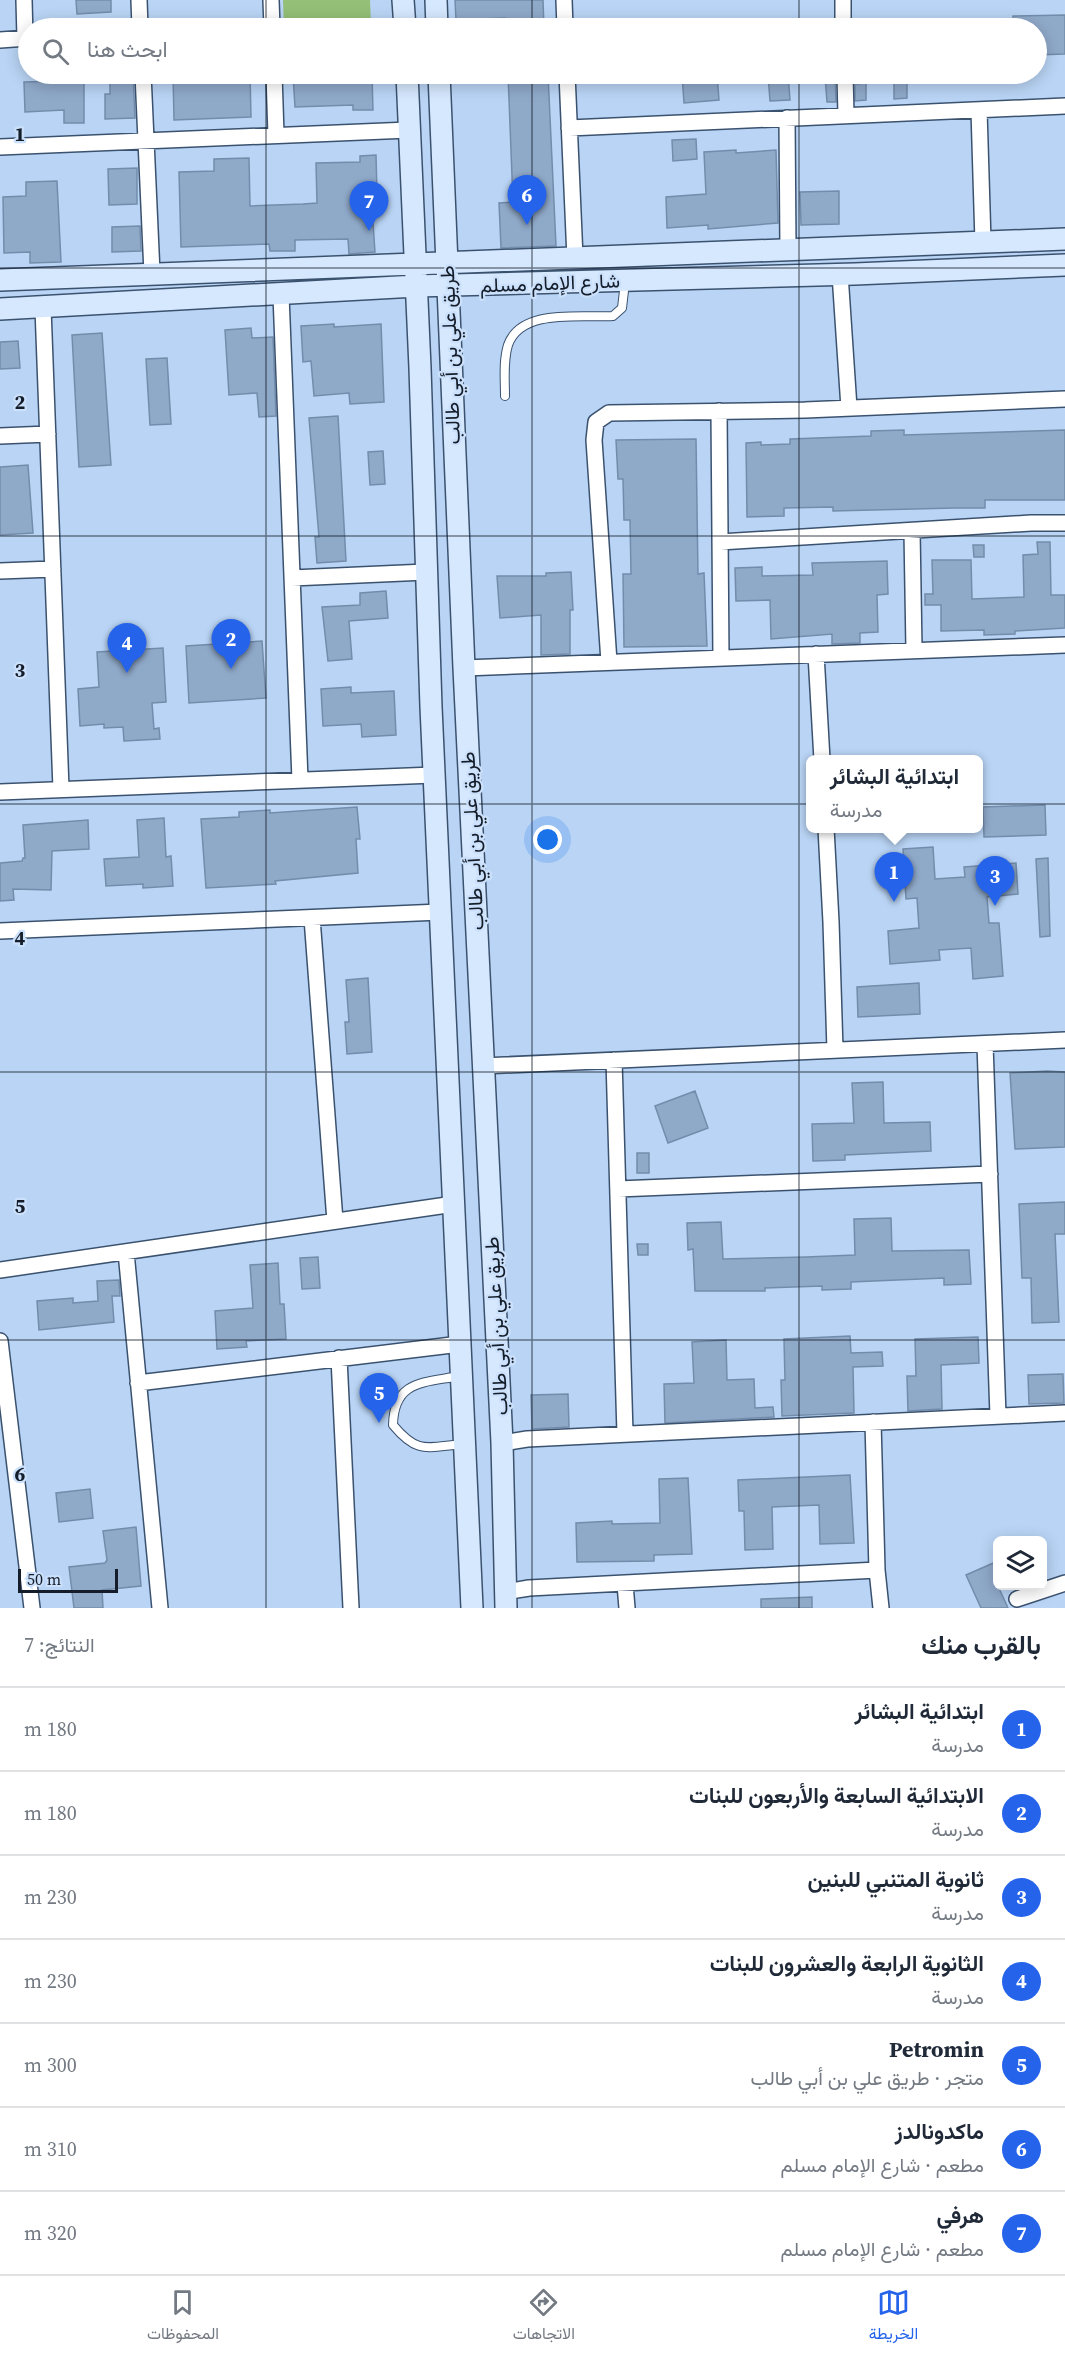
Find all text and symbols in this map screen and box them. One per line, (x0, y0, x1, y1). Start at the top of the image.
search box (18, 18, 1047, 84)
text: ابحث هنا (87, 34, 168, 64)
icon: search (39, 35, 72, 68)
text: 1 (15, 120, 25, 148)
pin: 6 (508, 176, 546, 225)
pin: 7 (350, 182, 388, 231)
street label: طريق علي بن أبي طالب (433, 265, 470, 445)
street label: شارع الإمام مسلم (480, 267, 620, 299)
text: 2 (15, 388, 26, 416)
pin: 2 (212, 620, 250, 669)
pin: 4 (108, 624, 146, 673)
text: 3 (15, 656, 26, 684)
street label: طريق علي بن أبي طالب (453, 751, 494, 931)
popup (806, 755, 983, 833)
text: ابتدائية البشائر (830, 761, 959, 791)
text: مدرسة (830, 796, 882, 824)
your location (533, 825, 562, 854)
pin: 1 (874, 852, 914, 902)
pin: 3 (976, 856, 1014, 906)
text: 4 (15, 924, 26, 952)
text: 5 (15, 1192, 26, 1220)
street label: طريق علي بن أبي طالب (477, 1236, 518, 1416)
pin: 5 (360, 1374, 398, 1423)
text: 6 (15, 1460, 26, 1488)
map controls (993, 1536, 1047, 1590)
button: layers (993, 1536, 1047, 1590)
scale bar (18, 1566, 118, 1594)
text: 50 m (27, 1568, 61, 1590)
text: بالقرب منك (921, 1627, 1041, 1663)
text: النتائج: 7 (24, 1631, 95, 1659)
text: ابتدائية البشائر (854, 1696, 984, 1726)
text: 180 m (24, 1715, 77, 1743)
text: 1 (1016, 1715, 1027, 1743)
text: مدرسة (931, 1731, 984, 1759)
text: الابتدائية السابعة والأربعون للبنات (689, 1780, 984, 1810)
text: 180 m (24, 1799, 77, 1827)
text: 2 (1016, 1799, 1027, 1827)
text: مدرسة (931, 1815, 984, 1843)
text: ثانوية المتنبي للبنين (807, 1864, 984, 1894)
text: 230 m (24, 1883, 77, 1911)
text: 3 (1016, 1883, 1027, 1911)
text: مدرسة (931, 1899, 984, 1927)
text: الثانوية الرابعة والعشرون للبنات (710, 1948, 984, 1978)
text: 230 m (24, 1967, 77, 1995)
text: 4 (1016, 1967, 1027, 1995)
text: مدرسة (931, 1983, 984, 2011)
text: Petromin (889, 2034, 984, 2064)
text: 300 m (24, 2051, 77, 2079)
text: 5 (1016, 2051, 1027, 2079)
text: متجر · طريق علي بن أبي طالب (750, 2064, 984, 2092)
text: ماكدونالدز (895, 2116, 984, 2146)
text: 310 m (24, 2135, 77, 2163)
text: 6 (1016, 2135, 1027, 2163)
text: مطعم · شارع الإمام مسلم (780, 2151, 984, 2179)
text: هرفي (936, 2200, 984, 2230)
text: 320 m (24, 2219, 77, 2247)
text: 7 (1016, 2219, 1027, 2247)
text: مطعم · شارع الإمام مسلم (780, 2235, 984, 2263)
tab: المحفوظات (147, 2286, 219, 2348)
tab: الاتجاهات (513, 2286, 575, 2348)
tab: الخريطة (869, 2286, 918, 2348)

